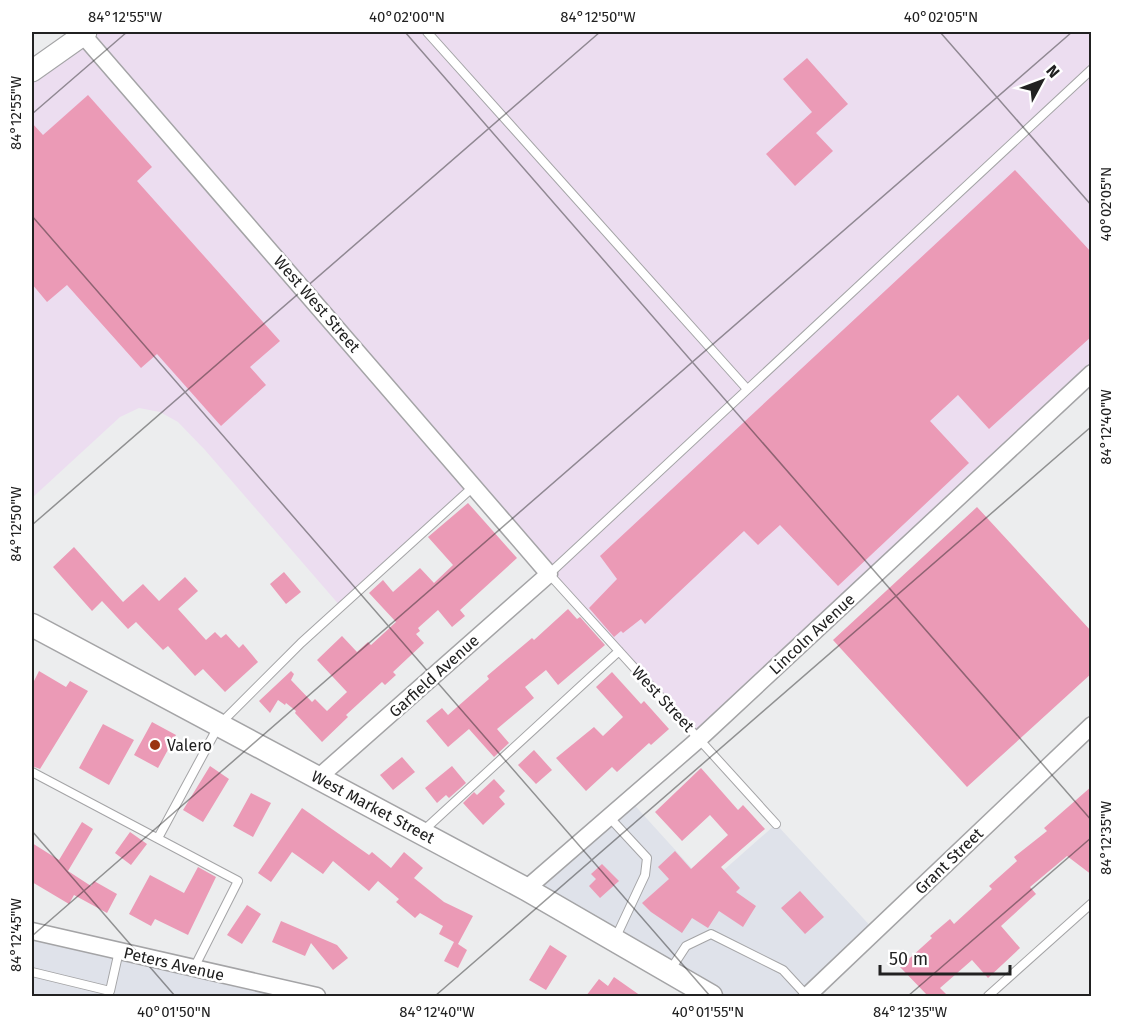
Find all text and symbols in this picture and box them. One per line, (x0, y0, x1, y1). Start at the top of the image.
text: 84°12'55"W (88, 8, 163, 26)
text: 40°02'00"N (369, 8, 445, 26)
text: 84°12'50"W (560, 8, 636, 26)
text: 40°02'05"N (904, 8, 978, 26)
north arrow (1012, 51, 1072, 111)
text: N (1042, 61, 1064, 82)
text: 84°12'55"W (7, 75, 25, 150)
text: 40°02'05"N (1097, 167, 1115, 241)
street label: West West Street (270, 252, 364, 356)
text: 84°12'40"W (1097, 389, 1115, 465)
text: 84°12'50"W (7, 486, 25, 562)
street label: Lincoln Avenue (765, 590, 859, 678)
street label: Garfield Avenue (385, 631, 483, 721)
street label: West Street (628, 662, 698, 736)
place label: Valero (167, 736, 212, 755)
marker: Valero (148, 738, 162, 752)
street label: West Market Street (308, 767, 438, 848)
text: 84°12'35"W (1097, 800, 1115, 875)
street label: Grant Street (911, 824, 987, 898)
text: 84°12'45"W (7, 897, 25, 972)
scale bar (880, 938, 1010, 976)
street label: Peters Avenue (122, 943, 226, 985)
text: 50 m (889, 948, 928, 970)
text: 40°01'50"N (137, 1003, 211, 1021)
text: 84°12'40"W (399, 1003, 475, 1021)
text: 40°01'55"N (672, 1003, 744, 1021)
text: 84°12'35"W (873, 1003, 948, 1021)

